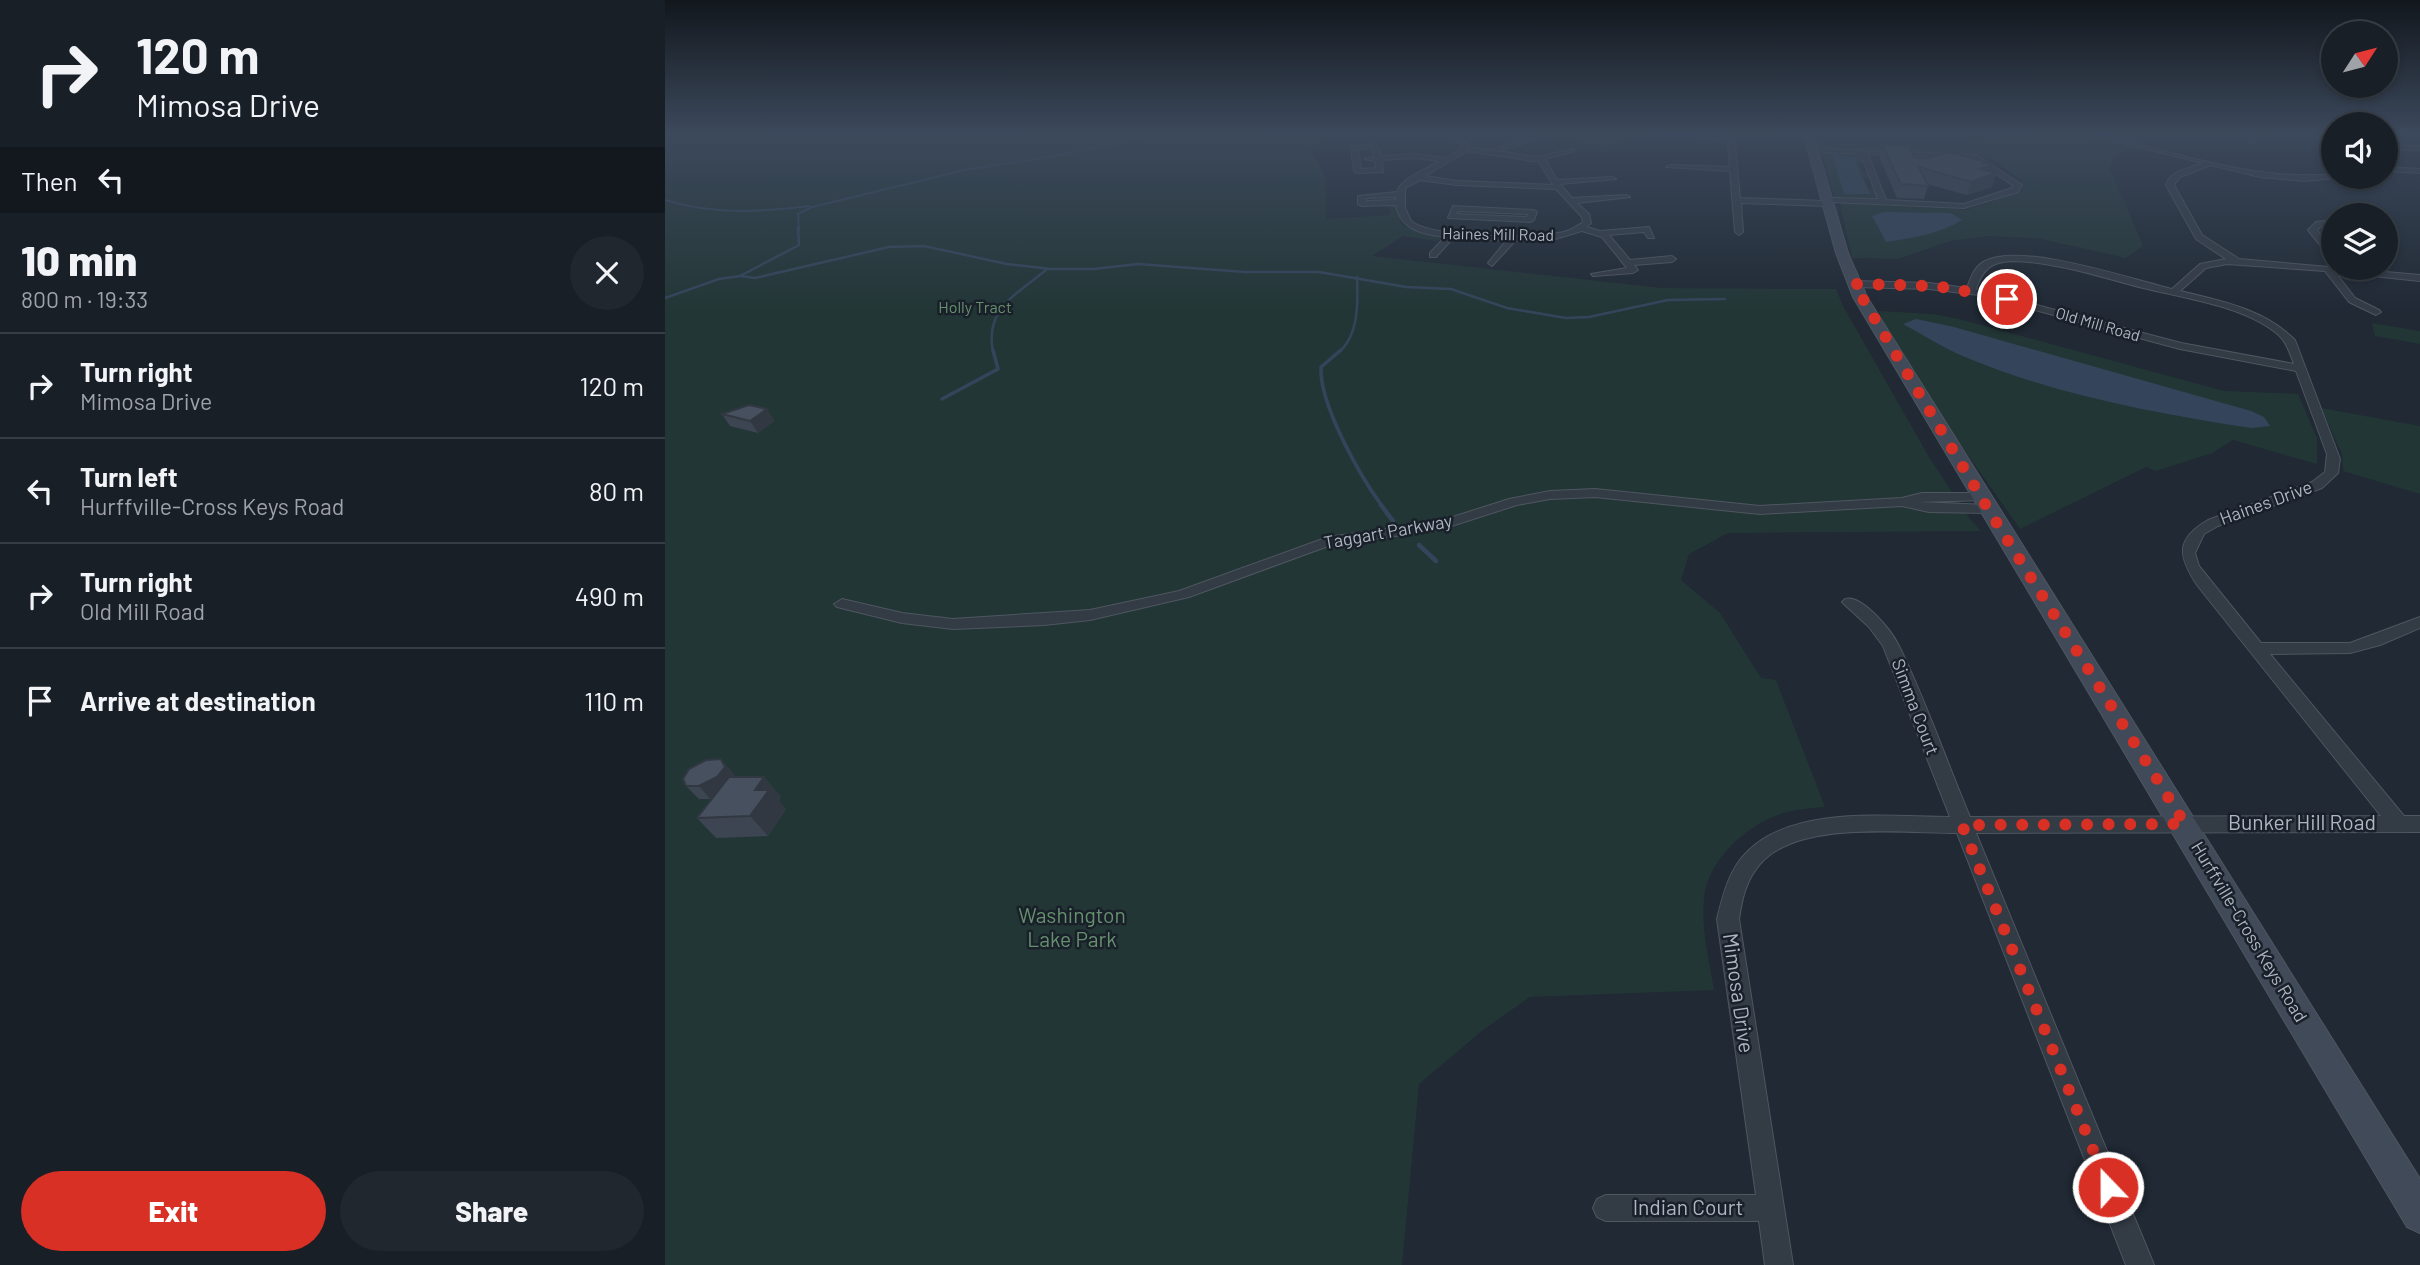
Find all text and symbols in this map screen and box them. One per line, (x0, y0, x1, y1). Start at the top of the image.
north arrow (2321, 21, 2397, 98)
map controls (2321, 21, 2398, 280)
text: 120 m (136, 25, 259, 84)
icon: right (21, 28, 112, 119)
text: Mimosa Drive (136, 85, 320, 123)
button: sound (2321, 112, 2398, 189)
icon: left (92, 161, 130, 199)
text: Then (21, 165, 78, 196)
button: layers (2321, 203, 2398, 280)
street label: Haines Mill Road (1442, 223, 1554, 244)
text: 10 min (21, 234, 137, 284)
button: close (570, 236, 644, 310)
pin (1977, 269, 2037, 329)
icon: arrive (1988, 280, 2026, 318)
text: 800 m · 19:33 (21, 285, 148, 313)
park label: Holly Tract (938, 297, 1012, 316)
street label: Old Mill Road (2054, 302, 2143, 345)
text: Turn right (80, 356, 193, 387)
icon: right (21, 367, 59, 405)
text: 120 m (580, 370, 644, 401)
text: Mimosa Drive (80, 387, 212, 415)
text: Turn left (80, 461, 178, 492)
icon: left (21, 472, 59, 510)
text: 80 m (589, 475, 644, 506)
street label: Haines Drive (2216, 475, 2315, 529)
text: Hurffville-Cross Keys Road (80, 492, 344, 520)
street label: Taggart Parkway (1322, 509, 1454, 553)
text: Turn right (80, 566, 193, 597)
icon: right (21, 577, 59, 615)
text: 490 m (575, 580, 644, 611)
text: Old Mill Road (80, 597, 205, 625)
street label: Simma Court (1887, 655, 1944, 758)
icon: arrive (21, 682, 59, 720)
text: Arrive at destination (80, 685, 316, 716)
text: 110 m (584, 685, 644, 716)
street label: Bunker Hill Road (2228, 809, 2376, 834)
street label: Hurffville-Cross Keys Road (2187, 837, 2313, 1026)
park label: Washington Lake Park (1018, 902, 1126, 951)
street label: Mimosa Drive (1719, 931, 1760, 1054)
position arrow (2071, 1150, 2145, 1224)
button: Exit (21, 1171, 326, 1251)
button: Share (340, 1171, 644, 1251)
street label: Indian Court (1633, 1194, 1743, 1219)

